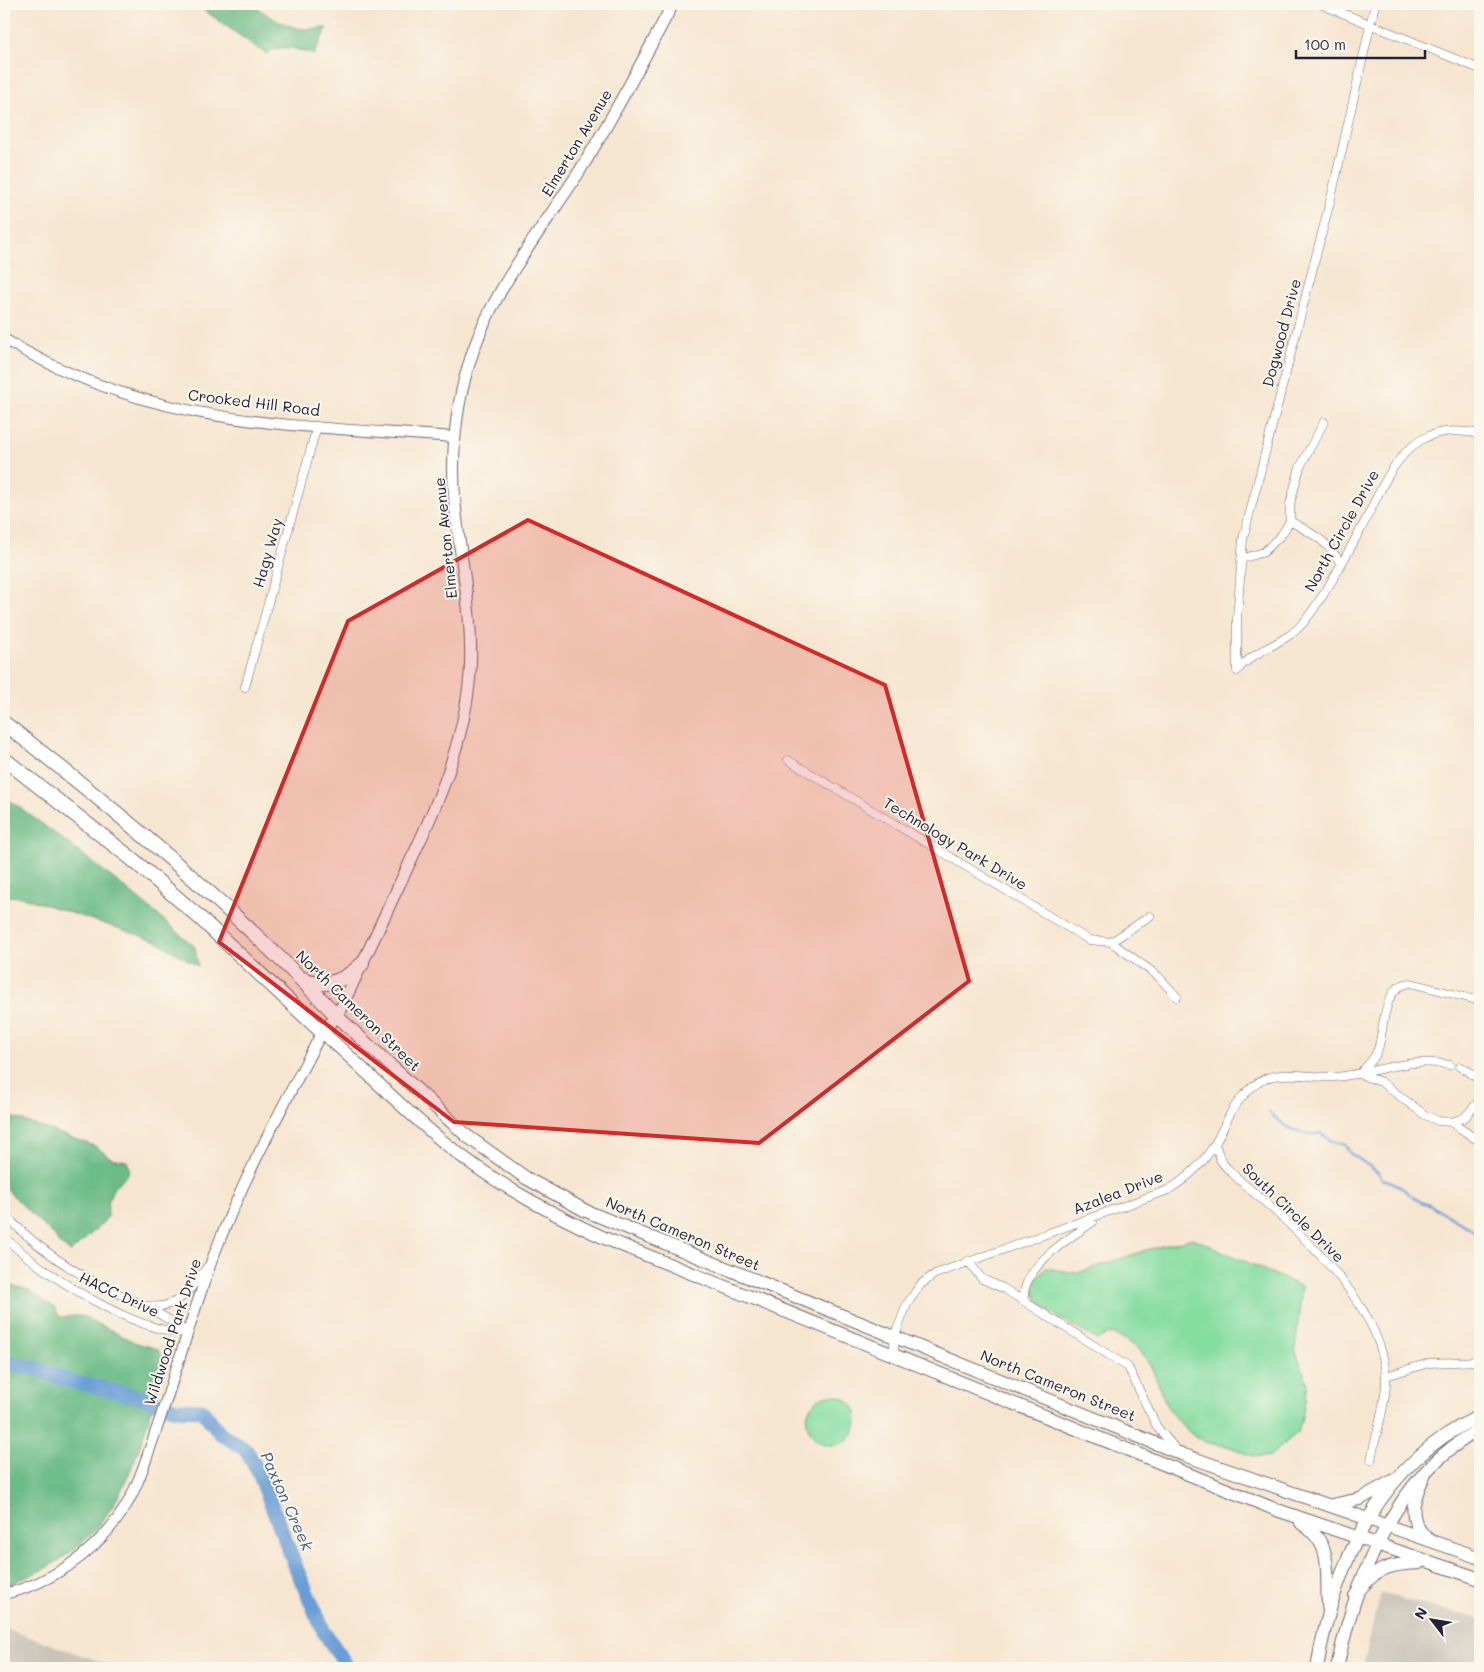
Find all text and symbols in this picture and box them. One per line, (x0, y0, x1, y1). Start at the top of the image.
scale bar (1296, 28, 1425, 60)
text: 100 m (1304, 34, 1346, 54)
street label: Elmerton Avenue (536, 85, 616, 200)
street label: Dogwood Drive (1257, 276, 1305, 389)
street label: Crooked Hill Road (187, 384, 321, 420)
street label: North Circle Drive (1299, 466, 1383, 595)
street label: Elmerton Avenue (429, 477, 461, 600)
street label: Hagy Way (248, 515, 287, 590)
street label: Technology Park Drive (880, 792, 1031, 894)
street label: North Cameron Street (292, 945, 425, 1075)
street label: South Circle Drive (1238, 1158, 1349, 1266)
street label: Azalea Drive (1070, 1166, 1166, 1218)
street label: North Cameron Street (603, 1191, 764, 1275)
street label: Wildwood Park Drive (139, 1256, 205, 1408)
street label: HACC Drive (76, 1267, 163, 1321)
street label: North Cameron Street (978, 1345, 1139, 1425)
water label: Paxton Creek (256, 1448, 319, 1554)
north arrow (1406, 1594, 1456, 1644)
text: N (1410, 1604, 1431, 1623)

